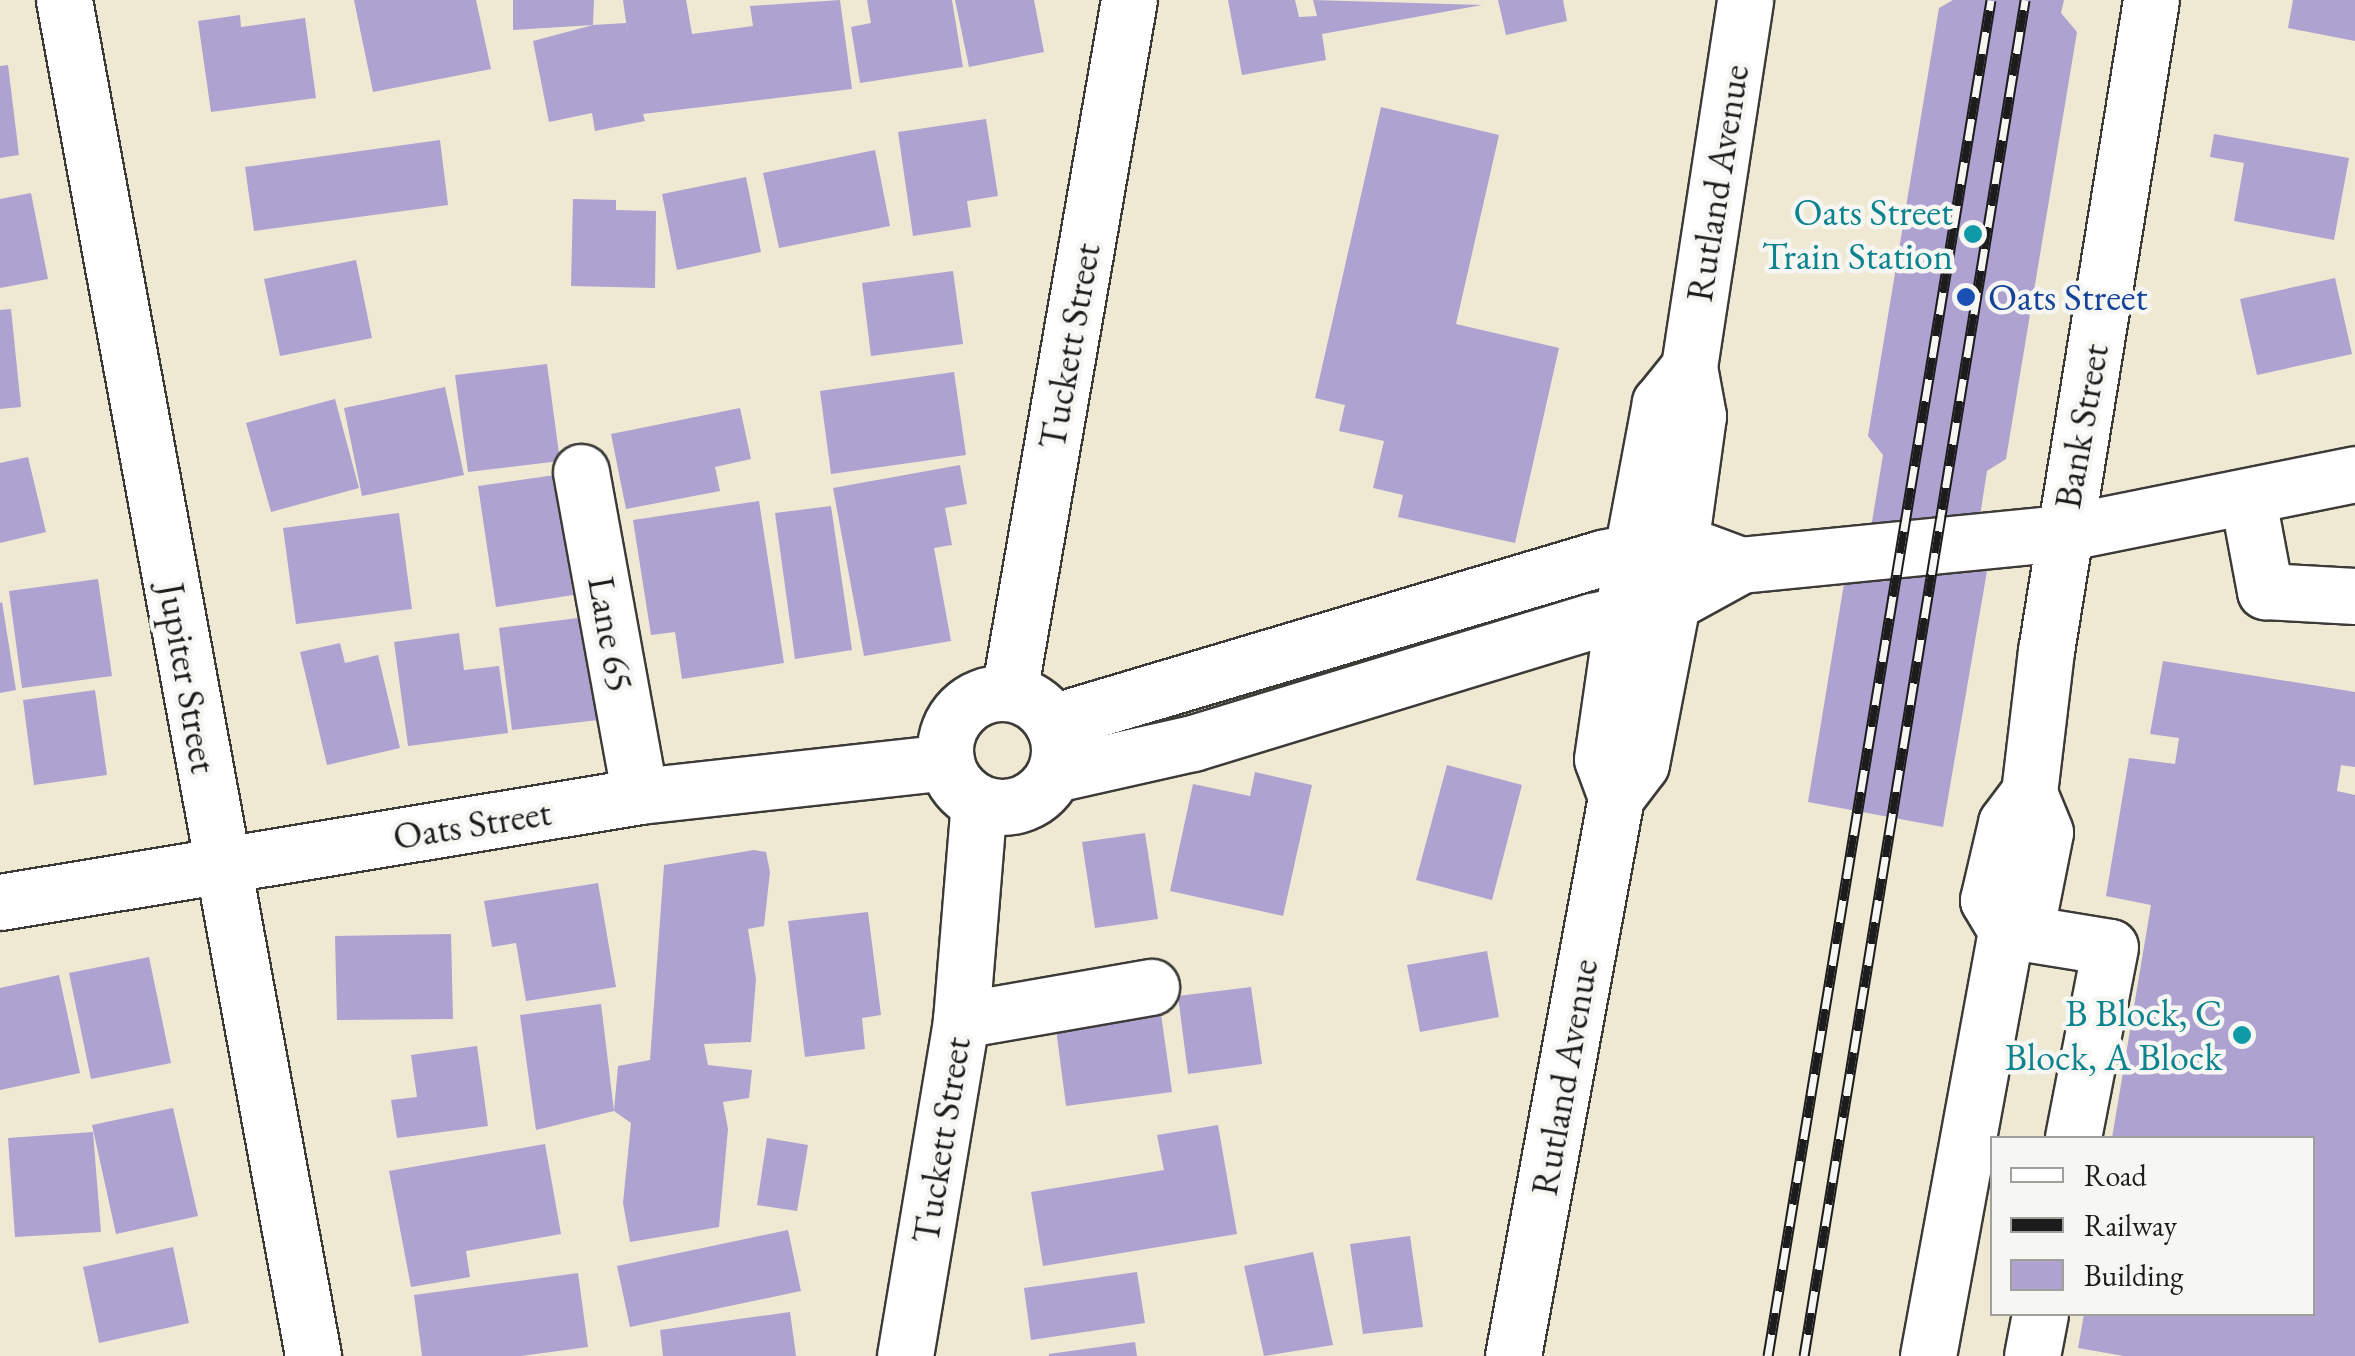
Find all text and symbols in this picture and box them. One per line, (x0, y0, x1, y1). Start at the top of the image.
street label: Rutland Avenue (1676, 61, 1758, 305)
place label: Oats Street Train Station (1762, 189, 1953, 278)
marker: Oats Street Train Station (1962, 223, 1984, 245)
street label: Tuckett Street (1028, 239, 1110, 453)
place label: Oats Street (1988, 274, 2147, 320)
marker: Oats Street (1953, 284, 1979, 310)
street label: Bank Street (2044, 340, 2118, 512)
street label: Lane 65 (578, 573, 644, 695)
street label: Jupiter Street (149, 579, 227, 777)
street label: Oats Street (390, 789, 554, 859)
street label: Rutland Avenue (1521, 955, 1607, 1199)
place label: B Block, C Block, A Block (2005, 990, 2222, 1080)
marker: B Block, C Block, A Block (2231, 1024, 2253, 1046)
street label: Tuckett Street (902, 1033, 980, 1247)
legend (1990, 1136, 2315, 1316)
text: Road (2084, 1156, 2147, 1195)
text: Railway (2084, 1206, 2177, 1245)
text: Building (2084, 1256, 2183, 1295)

